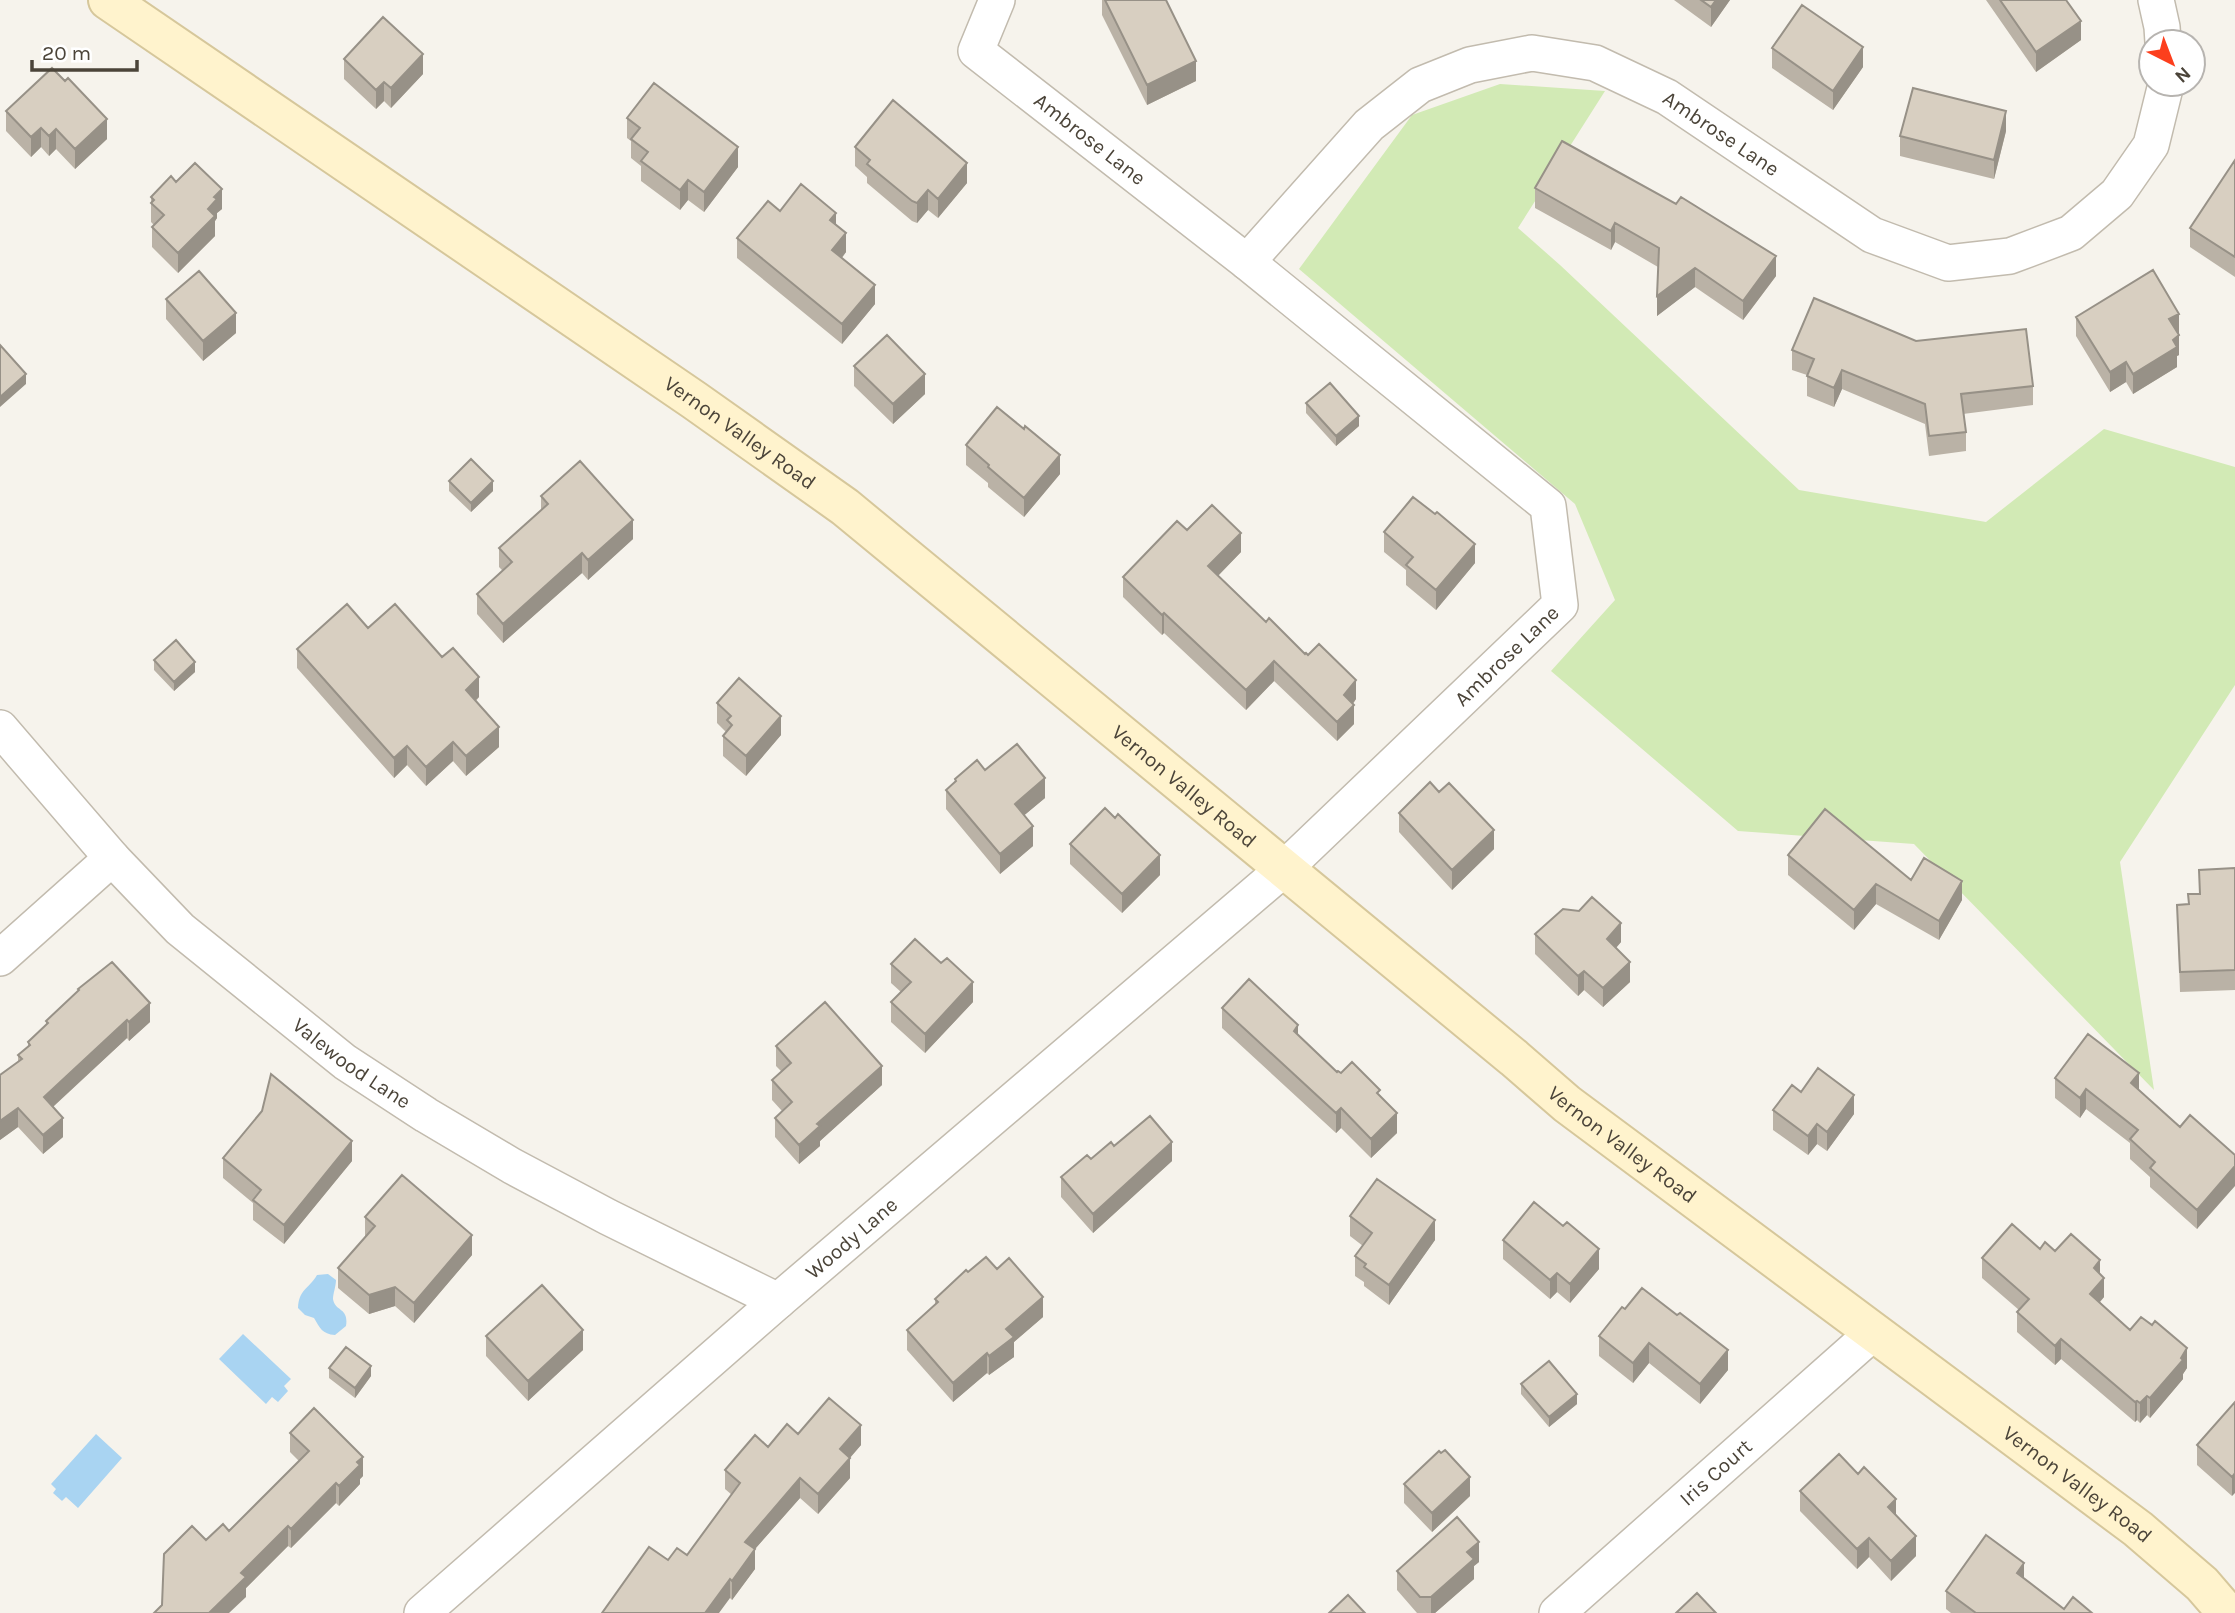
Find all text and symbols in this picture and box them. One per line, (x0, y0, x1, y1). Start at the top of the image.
scale bar (32, 28, 136, 72)
north arrow (2137, 28, 2207, 98)
text: 20 m (42, 41, 91, 65)
text: N (2170, 62, 2195, 88)
street label: Ambrose Lane (1658, 86, 1784, 181)
street label: Ambrose Lane (1029, 88, 1151, 190)
street label: Vernon Valley Road (660, 371, 820, 494)
street label: Ambrose Lane (1450, 601, 1564, 711)
street label: Vernon Valley Road (1107, 720, 1261, 853)
street label: Valewood Lane (288, 1013, 415, 1114)
street label: Vernon Valley Road (1543, 1081, 1701, 1208)
street label: Woody Lane (801, 1192, 902, 1284)
street label: Vernon Valley Road (1998, 1421, 2157, 1548)
street label: Iris Court (1675, 1434, 1757, 1511)

